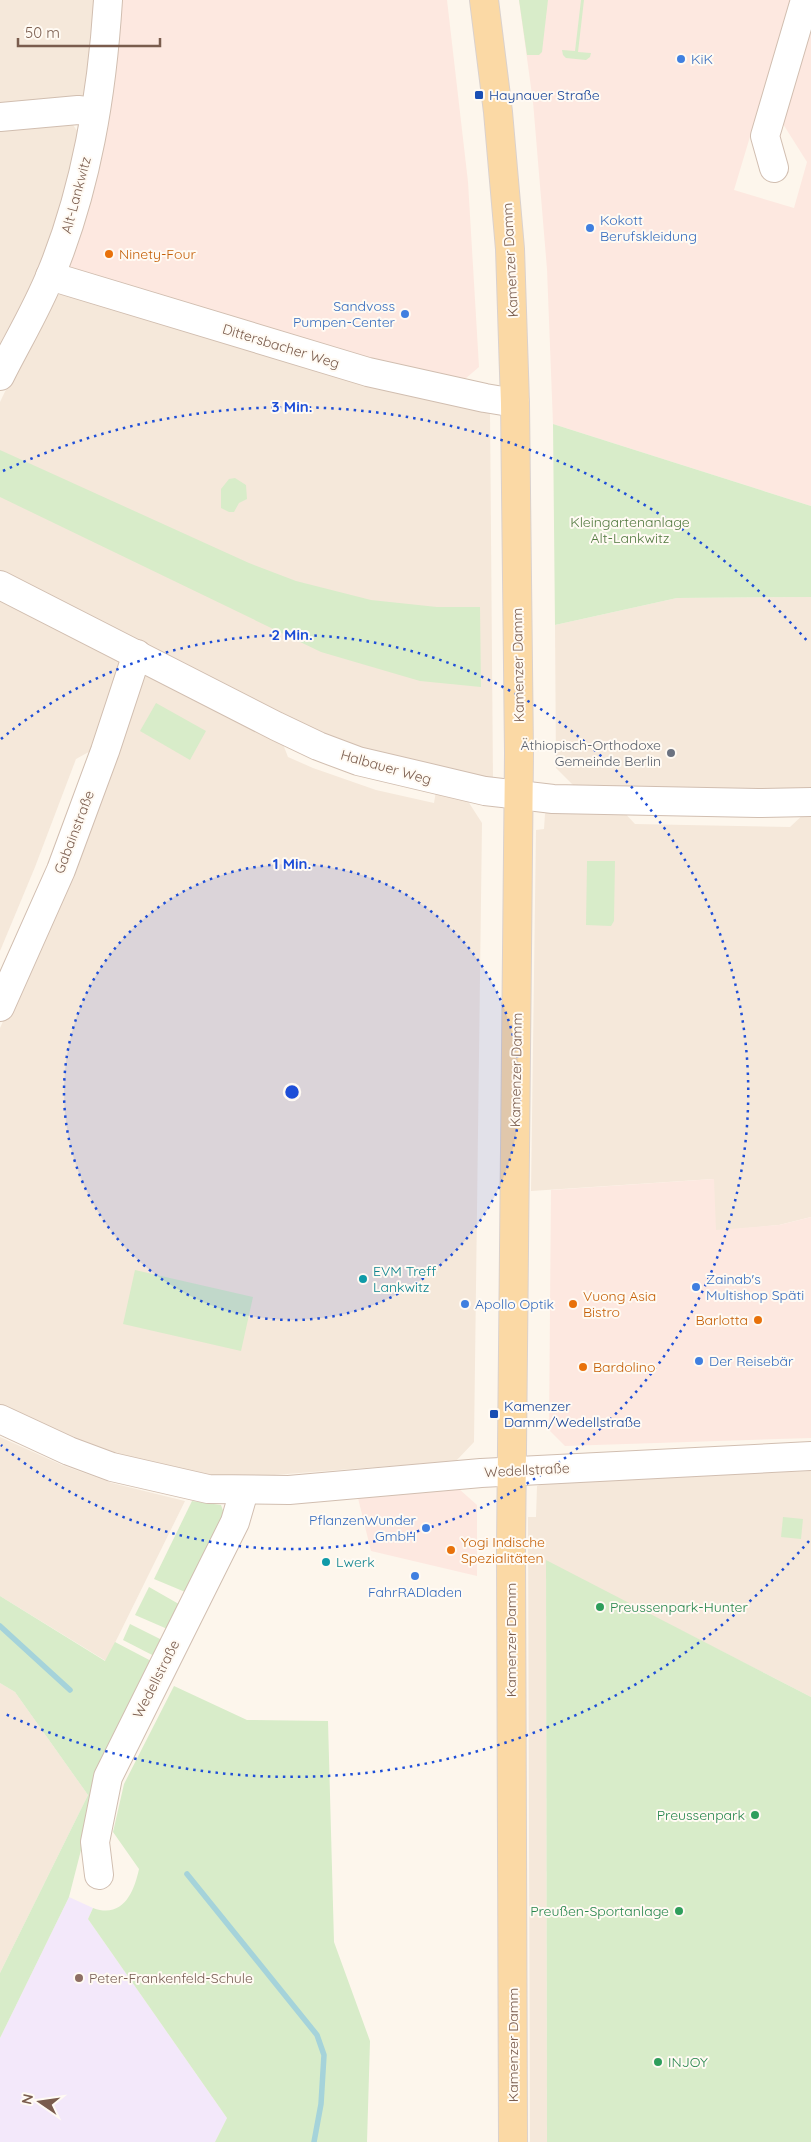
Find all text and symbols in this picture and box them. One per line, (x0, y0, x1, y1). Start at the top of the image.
scale bar (18, 15, 160, 47)
text: 50 m (25, 23, 60, 42)
place label: KiK (691, 50, 713, 68)
marker: KiK (675, 53, 687, 65)
place label: Haynauer Straße (489, 86, 600, 104)
marker: Haynauer Straße (473, 89, 485, 101)
street label: Alt-Lankwitz (57, 154, 95, 235)
street label: Kamenzer Damm (498, 202, 522, 318)
place label: Kokott Berufskleidung (600, 211, 697, 245)
marker: Kokott Berufskleidung (584, 222, 596, 234)
place label: Ninety-Four (119, 245, 196, 263)
marker: Ninety-Four (103, 248, 115, 260)
place label: Sandvoss Pumpen-Center (293, 297, 396, 331)
marker: Sandvoss Pumpen-Center (399, 308, 411, 320)
street label: Dittersbacher Weg (220, 320, 342, 372)
text: 3 Min. (272, 397, 312, 416)
park label: Kleingartenanlage Alt-Lankwitz (570, 513, 690, 547)
street label: Kamenzer Damm (508, 608, 528, 722)
text: 2 Min. (271, 625, 313, 644)
place label: Äthiopisch-Orthodoxe Gemeinde Berlin (521, 736, 661, 770)
street label: Halbauer Weg (339, 745, 433, 789)
marker: Äthiopisch-Orthodoxe Gemeinde Berlin (665, 747, 677, 759)
street label: Gabainstraße (50, 788, 98, 876)
text: 1 Min. (273, 854, 311, 873)
street label: Kamenzer Damm (506, 1013, 526, 1127)
centre of rings (283, 1083, 301, 1101)
place label: EVM Treff Lankwitz (373, 1262, 436, 1296)
place label: Zainab's Multishop Späti (706, 1270, 804, 1304)
marker: EVM Treff Lankwitz (357, 1273, 369, 1285)
marker: Zainab's Multishop Späti (690, 1281, 702, 1293)
place label: Vuong Asia Bistro (583, 1287, 656, 1321)
place label: Apollo Optik (475, 1295, 554, 1313)
marker: Apollo Optik (459, 1298, 471, 1310)
marker: Vuong Asia Bistro (567, 1298, 579, 1310)
place label: Barlotta (696, 1311, 748, 1329)
marker: Barlotta (752, 1314, 764, 1326)
place label: Der Reisebär (709, 1352, 794, 1370)
marker: Der Reisebär (693, 1355, 705, 1367)
place label: Bardolino (593, 1358, 655, 1376)
marker: Bardolino (577, 1361, 589, 1373)
place label: Kamenzer Damm/Wedellstraße (504, 1397, 641, 1431)
marker: Kamenzer Damm/Wedellstraße (488, 1408, 500, 1420)
street label: Wedellstraße (484, 1459, 570, 1481)
place label: PflanzenWunder GmbH (309, 1511, 417, 1545)
marker: PflanzenWunder GmbH (420, 1522, 432, 1534)
place label: Yogi Indische Spezialitäten (461, 1533, 545, 1567)
marker: Yogi Indische Spezialitäten (445, 1544, 457, 1556)
place label: Lwerk (336, 1553, 375, 1571)
marker: Lwerk (320, 1556, 332, 1568)
marker: FahrRADladen (409, 1570, 421, 1582)
place label: FahrRADladen (368, 1583, 462, 1601)
street label: Kamenzer Damm (502, 1583, 520, 1697)
place label: Preussenpark-Hunter (610, 1598, 748, 1616)
marker: Preussenpark-Hunter (594, 1601, 606, 1613)
street label: Wedellstraße (129, 1637, 183, 1721)
place label: Preussenpark (657, 1806, 745, 1824)
marker: Preussenpark (749, 1809, 761, 1821)
place label: Preußen-Sportanlage (530, 1902, 669, 1920)
marker: Preußen-Sportanlage (673, 1905, 685, 1917)
place label: Peter-Frankenfeld-Schule (89, 1969, 253, 1987)
marker: Peter-Frankenfeld-Schule (73, 1972, 85, 1984)
street label: Kamenzer Damm (504, 1988, 522, 2102)
place label: INJOY (668, 2053, 708, 2071)
marker: INJOY (652, 2056, 664, 2068)
north arrow (15, 2077, 65, 2127)
text: N (17, 2092, 37, 2106)

